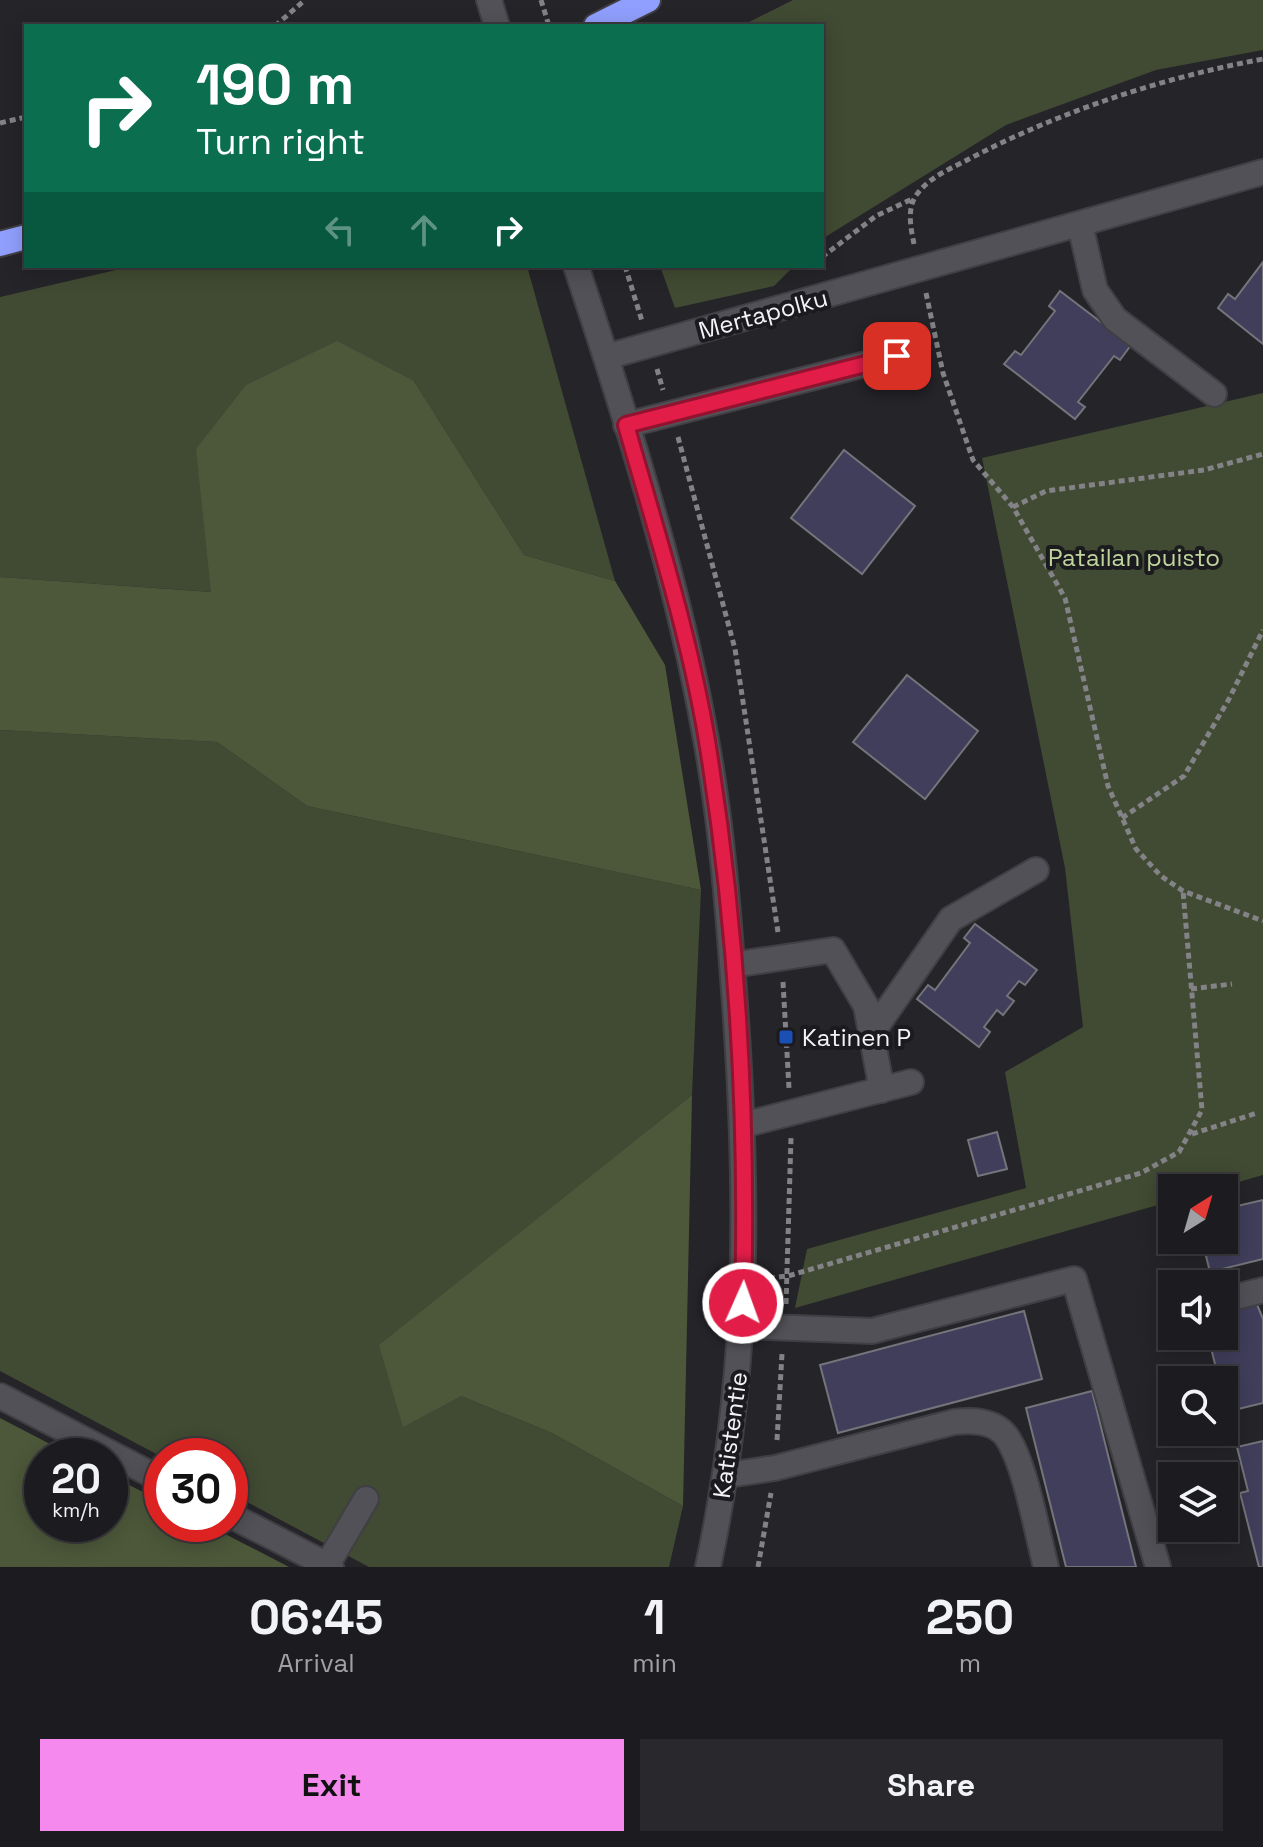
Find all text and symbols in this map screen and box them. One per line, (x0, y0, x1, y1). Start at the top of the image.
text: 190 m (196, 49, 354, 120)
icon: right (64, 56, 168, 160)
text: Turn right (196, 119, 365, 165)
icon: left (318, 208, 362, 252)
icon: ahead (402, 208, 446, 252)
icon: right (486, 208, 530, 252)
street label: Mertapolku (695, 282, 831, 346)
pin (863, 322, 931, 390)
icon: arrive (875, 334, 919, 378)
park label: Patailan puisto (1048, 542, 1220, 573)
place label: Katinen P (802, 1022, 911, 1053)
marker: Katinen P (777, 1028, 795, 1046)
north arrow (1158, 1174, 1238, 1254)
map controls (1158, 1174, 1238, 1542)
position arrow (701, 1261, 785, 1345)
button: sound (1158, 1270, 1238, 1350)
button: search (1158, 1366, 1238, 1446)
street label: Katistentie (706, 1370, 754, 1500)
speed limit sign: 30 (144, 1438, 248, 1542)
text: 20 (51, 1454, 101, 1505)
button: layers (1158, 1462, 1238, 1542)
text: km/h (52, 1497, 100, 1523)
text: 06:45 (249, 1587, 383, 1648)
text: 1 (644, 1587, 665, 1648)
text: 250 (926, 1587, 1014, 1648)
text: Arrival (277, 1646, 355, 1680)
text: min (632, 1646, 677, 1680)
text: m (959, 1646, 981, 1680)
button: Exit (40, 1739, 624, 1831)
button: Share (640, 1739, 1223, 1831)

